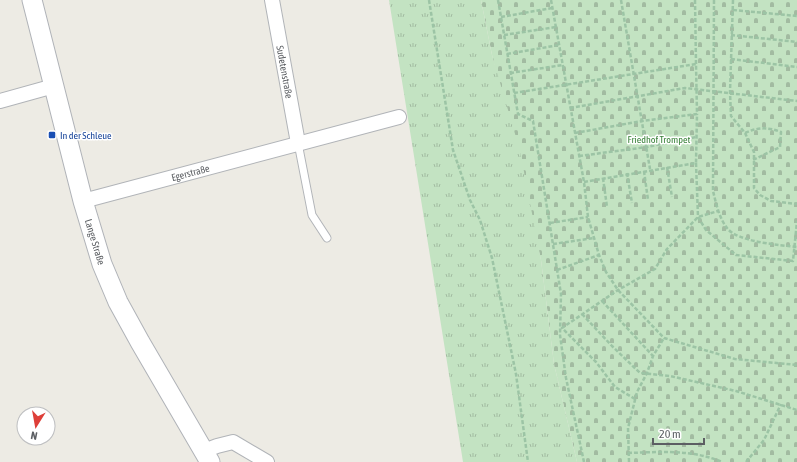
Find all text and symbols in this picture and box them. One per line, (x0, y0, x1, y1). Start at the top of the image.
street label: Sudetenstraße (275, 44, 295, 100)
marker: In der Schleue (47, 130, 57, 140)
place label: In der Schleue (60, 130, 112, 141)
park label: Friedhof Trompet (628, 134, 691, 145)
street label: Egerstraße (170, 162, 211, 183)
street label: Lange Straße (83, 218, 108, 266)
north arrow (16, 406, 56, 446)
scale bar (653, 420, 704, 446)
text: 20 m (659, 427, 681, 441)
text: N (30, 429, 38, 442)

